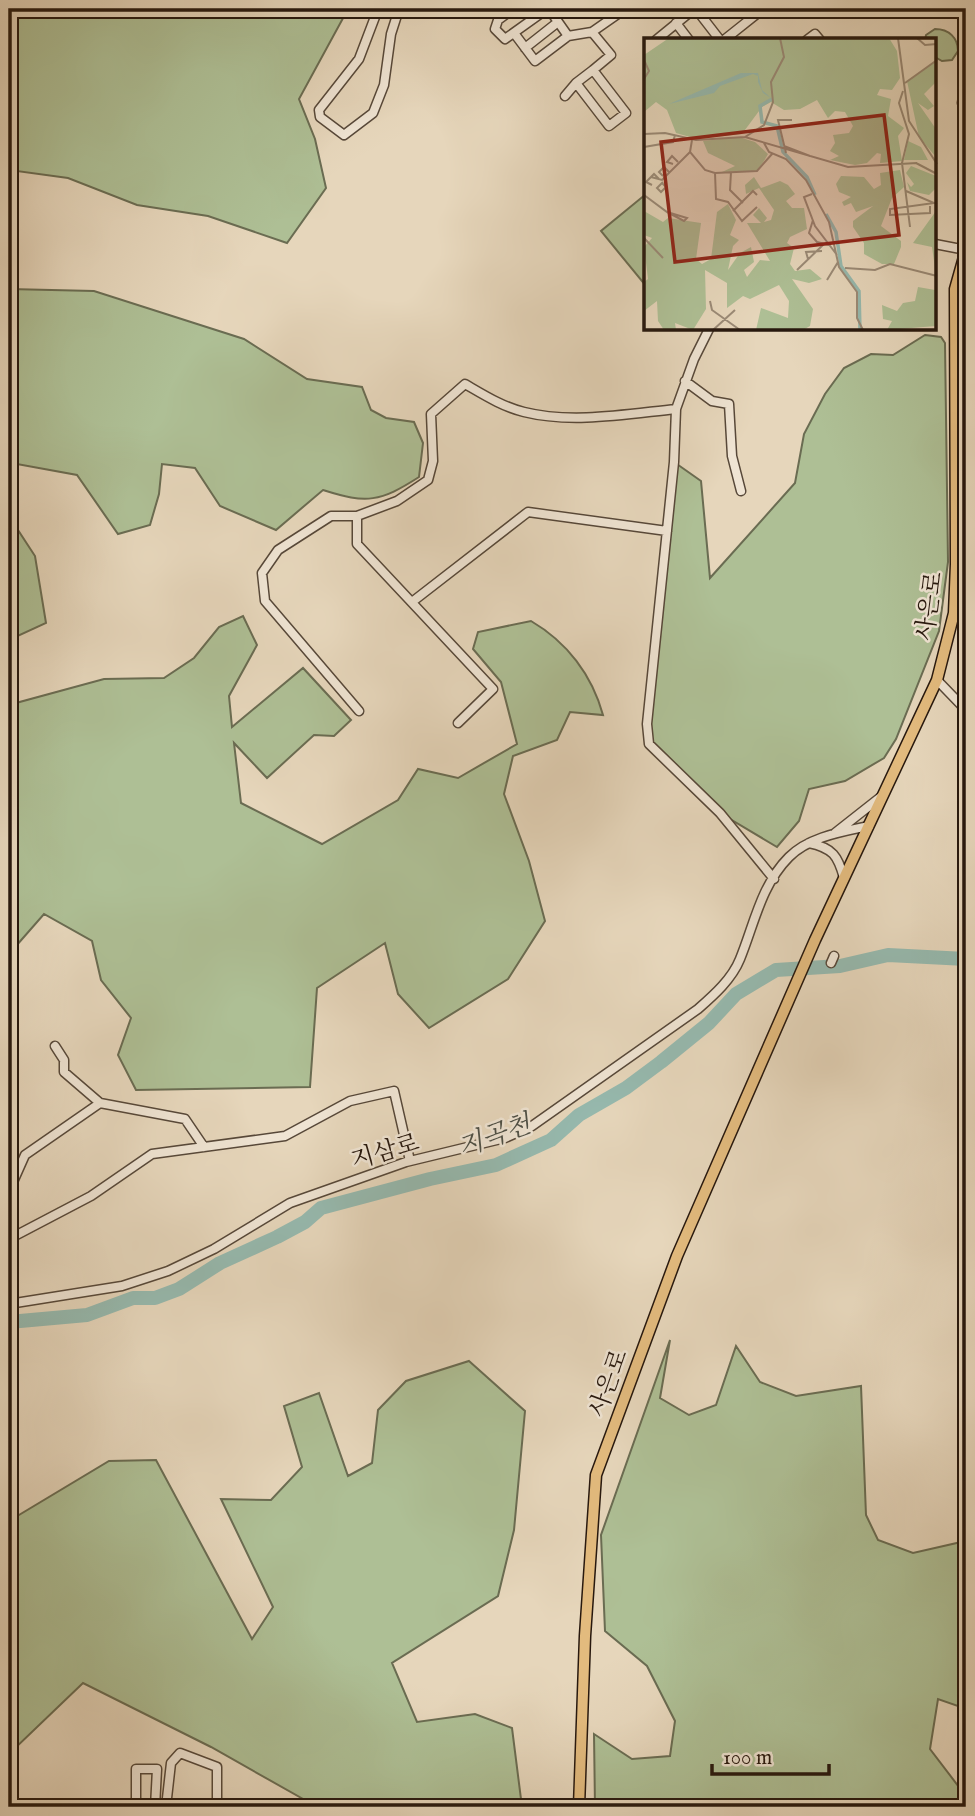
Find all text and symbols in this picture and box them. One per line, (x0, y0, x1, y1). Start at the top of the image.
inset map (644, 38, 936, 331)
street label: 사은로 (910, 570, 951, 643)
water label: 지곡천 (453, 1107, 537, 1165)
street label: 지삼로 (348, 1128, 423, 1177)
street label: 사은로 (583, 1346, 636, 1421)
scale bar (712, 1732, 830, 1776)
text: 100 m (723, 1745, 772, 1772)

